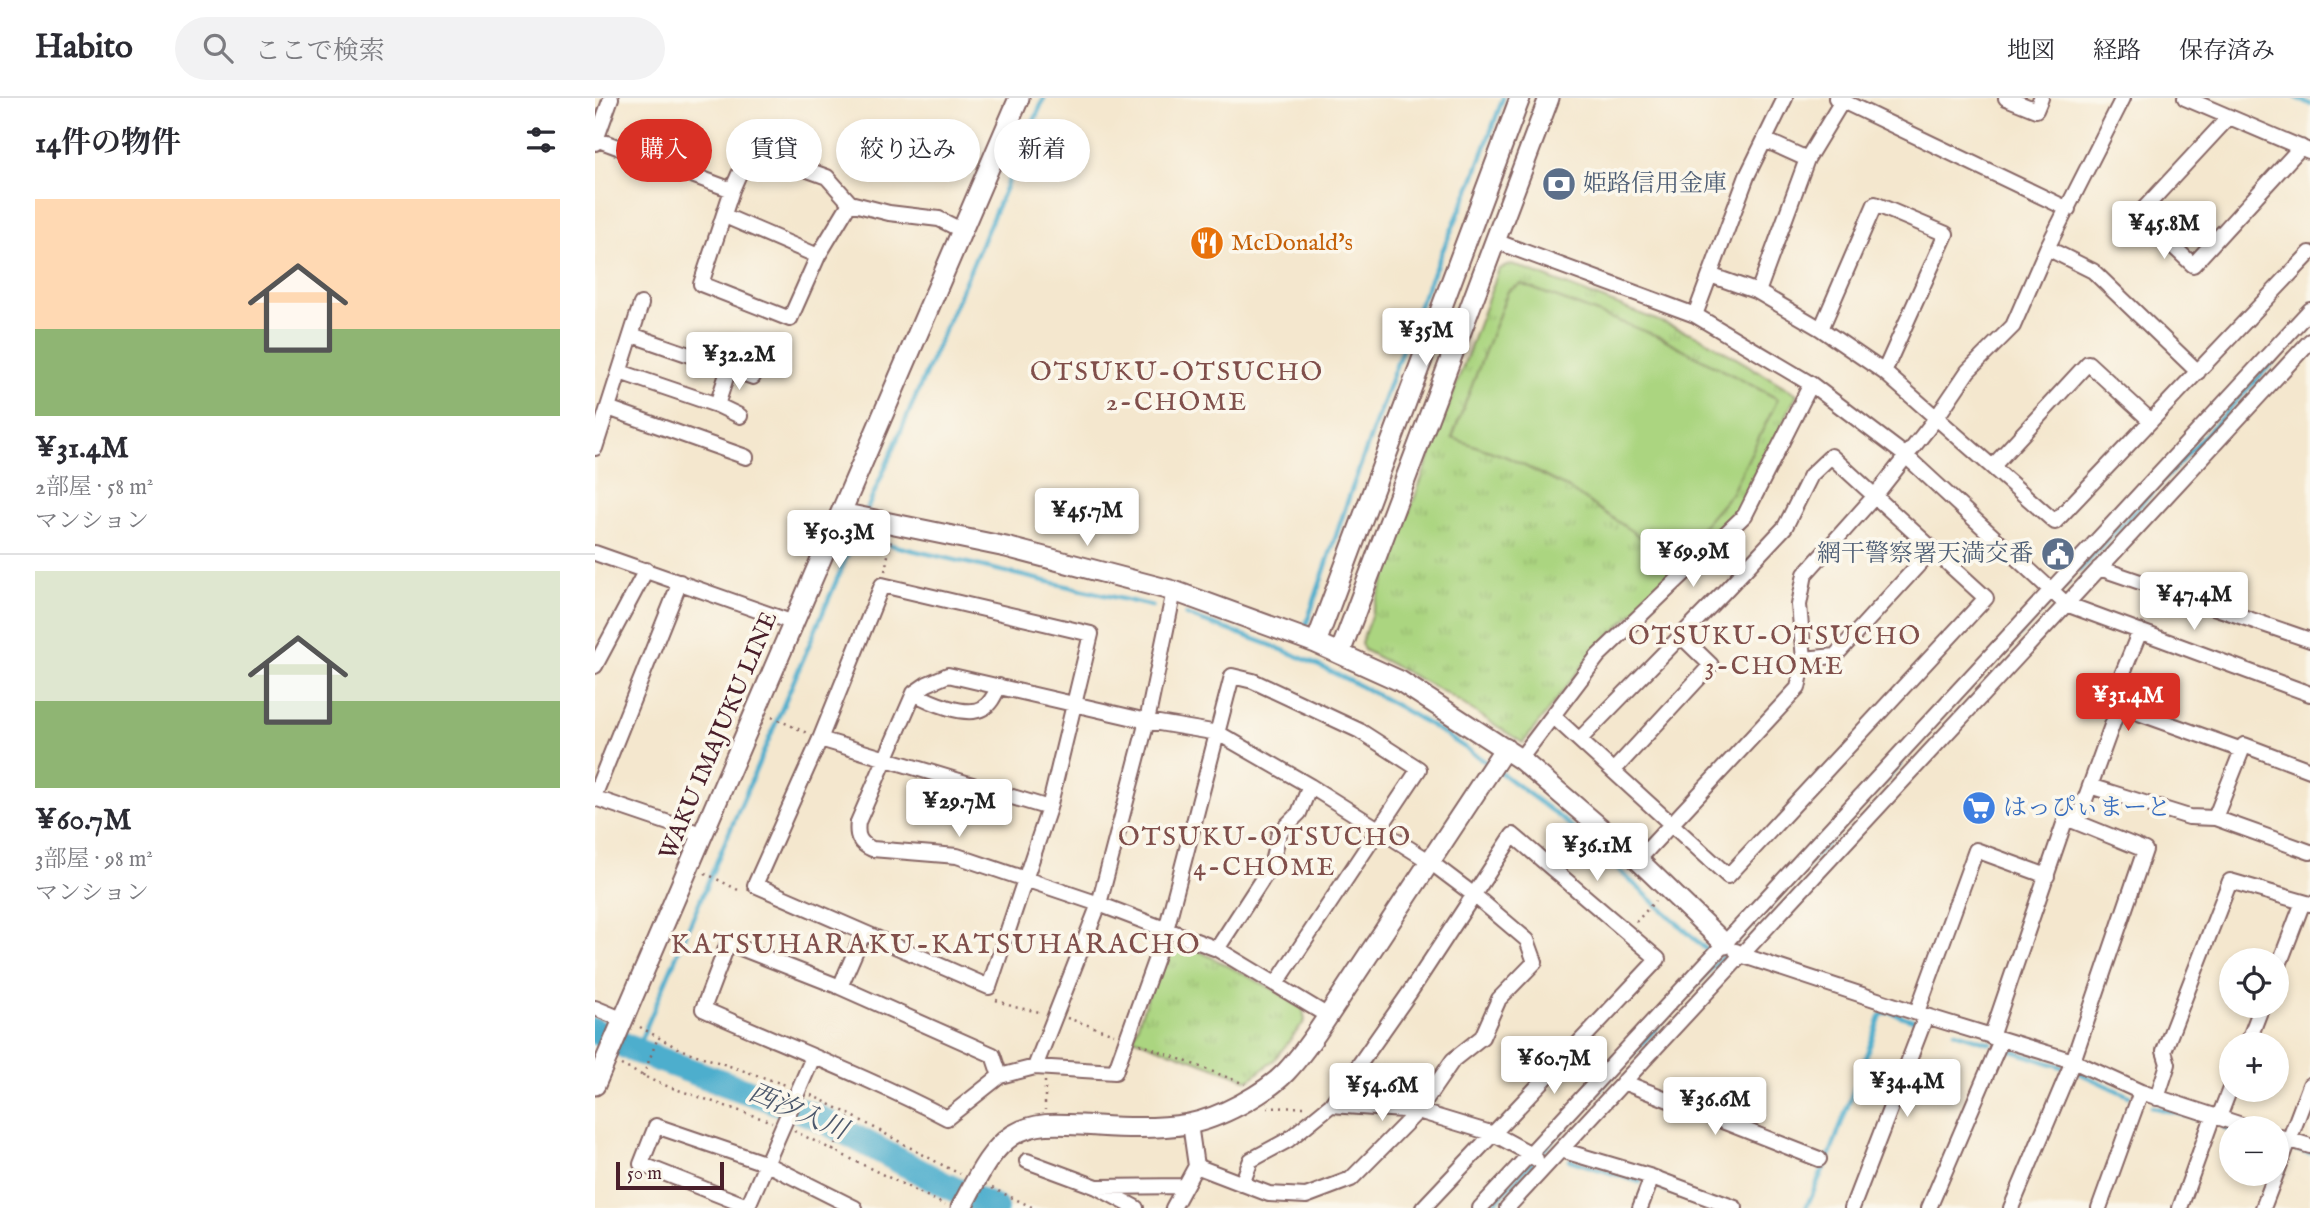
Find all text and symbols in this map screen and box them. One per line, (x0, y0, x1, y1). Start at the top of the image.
search box (175, 17, 665, 80)
text: Habito (35, 27, 133, 69)
icon: search (199, 29, 237, 67)
text: ここで検索 (255, 35, 385, 68)
text: 地図 (2007, 36, 2055, 67)
text: 経路 (2093, 36, 2141, 67)
text: 保存済み (2179, 36, 2275, 67)
chip: 購入 (616, 119, 712, 182)
chip: 賃貸 (726, 119, 822, 182)
chip: 絞り込み (836, 119, 980, 182)
chip: 新着 (994, 119, 1090, 182)
icon: filters (522, 121, 560, 159)
text: 14件の物件 (35, 125, 181, 163)
bank icon: 姫路信用金庫 (1540, 165, 1578, 203)
place label: 姫路信用金庫 (1583, 169, 1727, 200)
pin: ¥45.8M (2107, 202, 2221, 261)
text: ¥45.8M (2128, 209, 2200, 238)
restaurant icon: McDonald's (1188, 224, 1226, 262)
place label: McDonald's (1231, 228, 1353, 259)
icon: home (235, 245, 361, 371)
pin: ¥35M (1385, 308, 1467, 368)
text: ¥35M (1398, 316, 1454, 345)
pin: ¥32.2M (682, 332, 796, 392)
text: ¥32.2M (702, 340, 776, 369)
district label: OTSUKU-OTSUCHO 2-CHOME (1030, 356, 1324, 419)
text: ¥31.4M (35, 430, 129, 468)
text: 2部屋 · 58 m² (35, 473, 153, 502)
pin: ¥45.7M (1030, 489, 1144, 548)
text: ¥45.7M (1051, 496, 1123, 525)
text: マンション (35, 507, 149, 536)
pin: ¥50.3M (782, 510, 896, 570)
text: ¥50.3M (803, 518, 875, 547)
pin: ¥69.9M (1636, 530, 1750, 589)
public building icon: 網干警察署天満交番 (2039, 535, 2077, 573)
text: ¥69.9M (1656, 537, 1730, 566)
place label: 網干警察署天満交番 (1817, 539, 2033, 570)
pin: ¥47.4M (2137, 573, 2251, 632)
text: ¥47.4M (2156, 580, 2232, 609)
street label: WAKU IMAJUKU LINE (653, 607, 785, 865)
icon: home (235, 617, 361, 743)
district label: OTSUKU-OTSUCHO 3-CHOME (1628, 620, 1922, 683)
pin: ¥31.4M (2071, 674, 2185, 733)
text: ¥31.4M (2092, 681, 2164, 710)
pin: ¥29.7M (902, 780, 1016, 839)
text: ¥29.7M (922, 787, 996, 816)
supermarket icon: はっぴぃまーと (1960, 789, 1998, 827)
place label: はっぴぃまーと (2003, 793, 2171, 824)
text: ¥60.7M (35, 802, 131, 840)
district label: OTSUKU-OTSUCHO 4-CHOME (1118, 821, 1412, 884)
pin: ¥36.1M (1540, 824, 1654, 883)
text: ¥36.1M (1562, 831, 1632, 860)
text: 3部屋 · 98 m² (35, 845, 153, 874)
text: マンション (35, 879, 149, 908)
district label: KATSUHARAKU-KATSUHARACHO (670, 928, 1202, 963)
map controls (2219, 948, 2289, 1186)
button: locate (2219, 948, 2289, 1018)
button: + (2219, 1032, 2289, 1102)
pin: ¥60.7M (1497, 1037, 1611, 1096)
text: ¥60.7M (1517, 1044, 1591, 1073)
pin: ¥34.4M (1850, 1060, 1964, 1119)
pin: ¥54.6M (1325, 1063, 1439, 1123)
text: ¥34.4M (1869, 1067, 1945, 1096)
text: ¥54.6M (1345, 1071, 1419, 1100)
water label: 西汐入川 (744, 1076, 855, 1149)
pin: ¥36.6M (1658, 1077, 1772, 1137)
text: ¥36.6M (1679, 1085, 1751, 1114)
button: − (2219, 1116, 2289, 1186)
scale bar (616, 1159, 725, 1191)
text: 50 m (627, 1162, 662, 1186)

